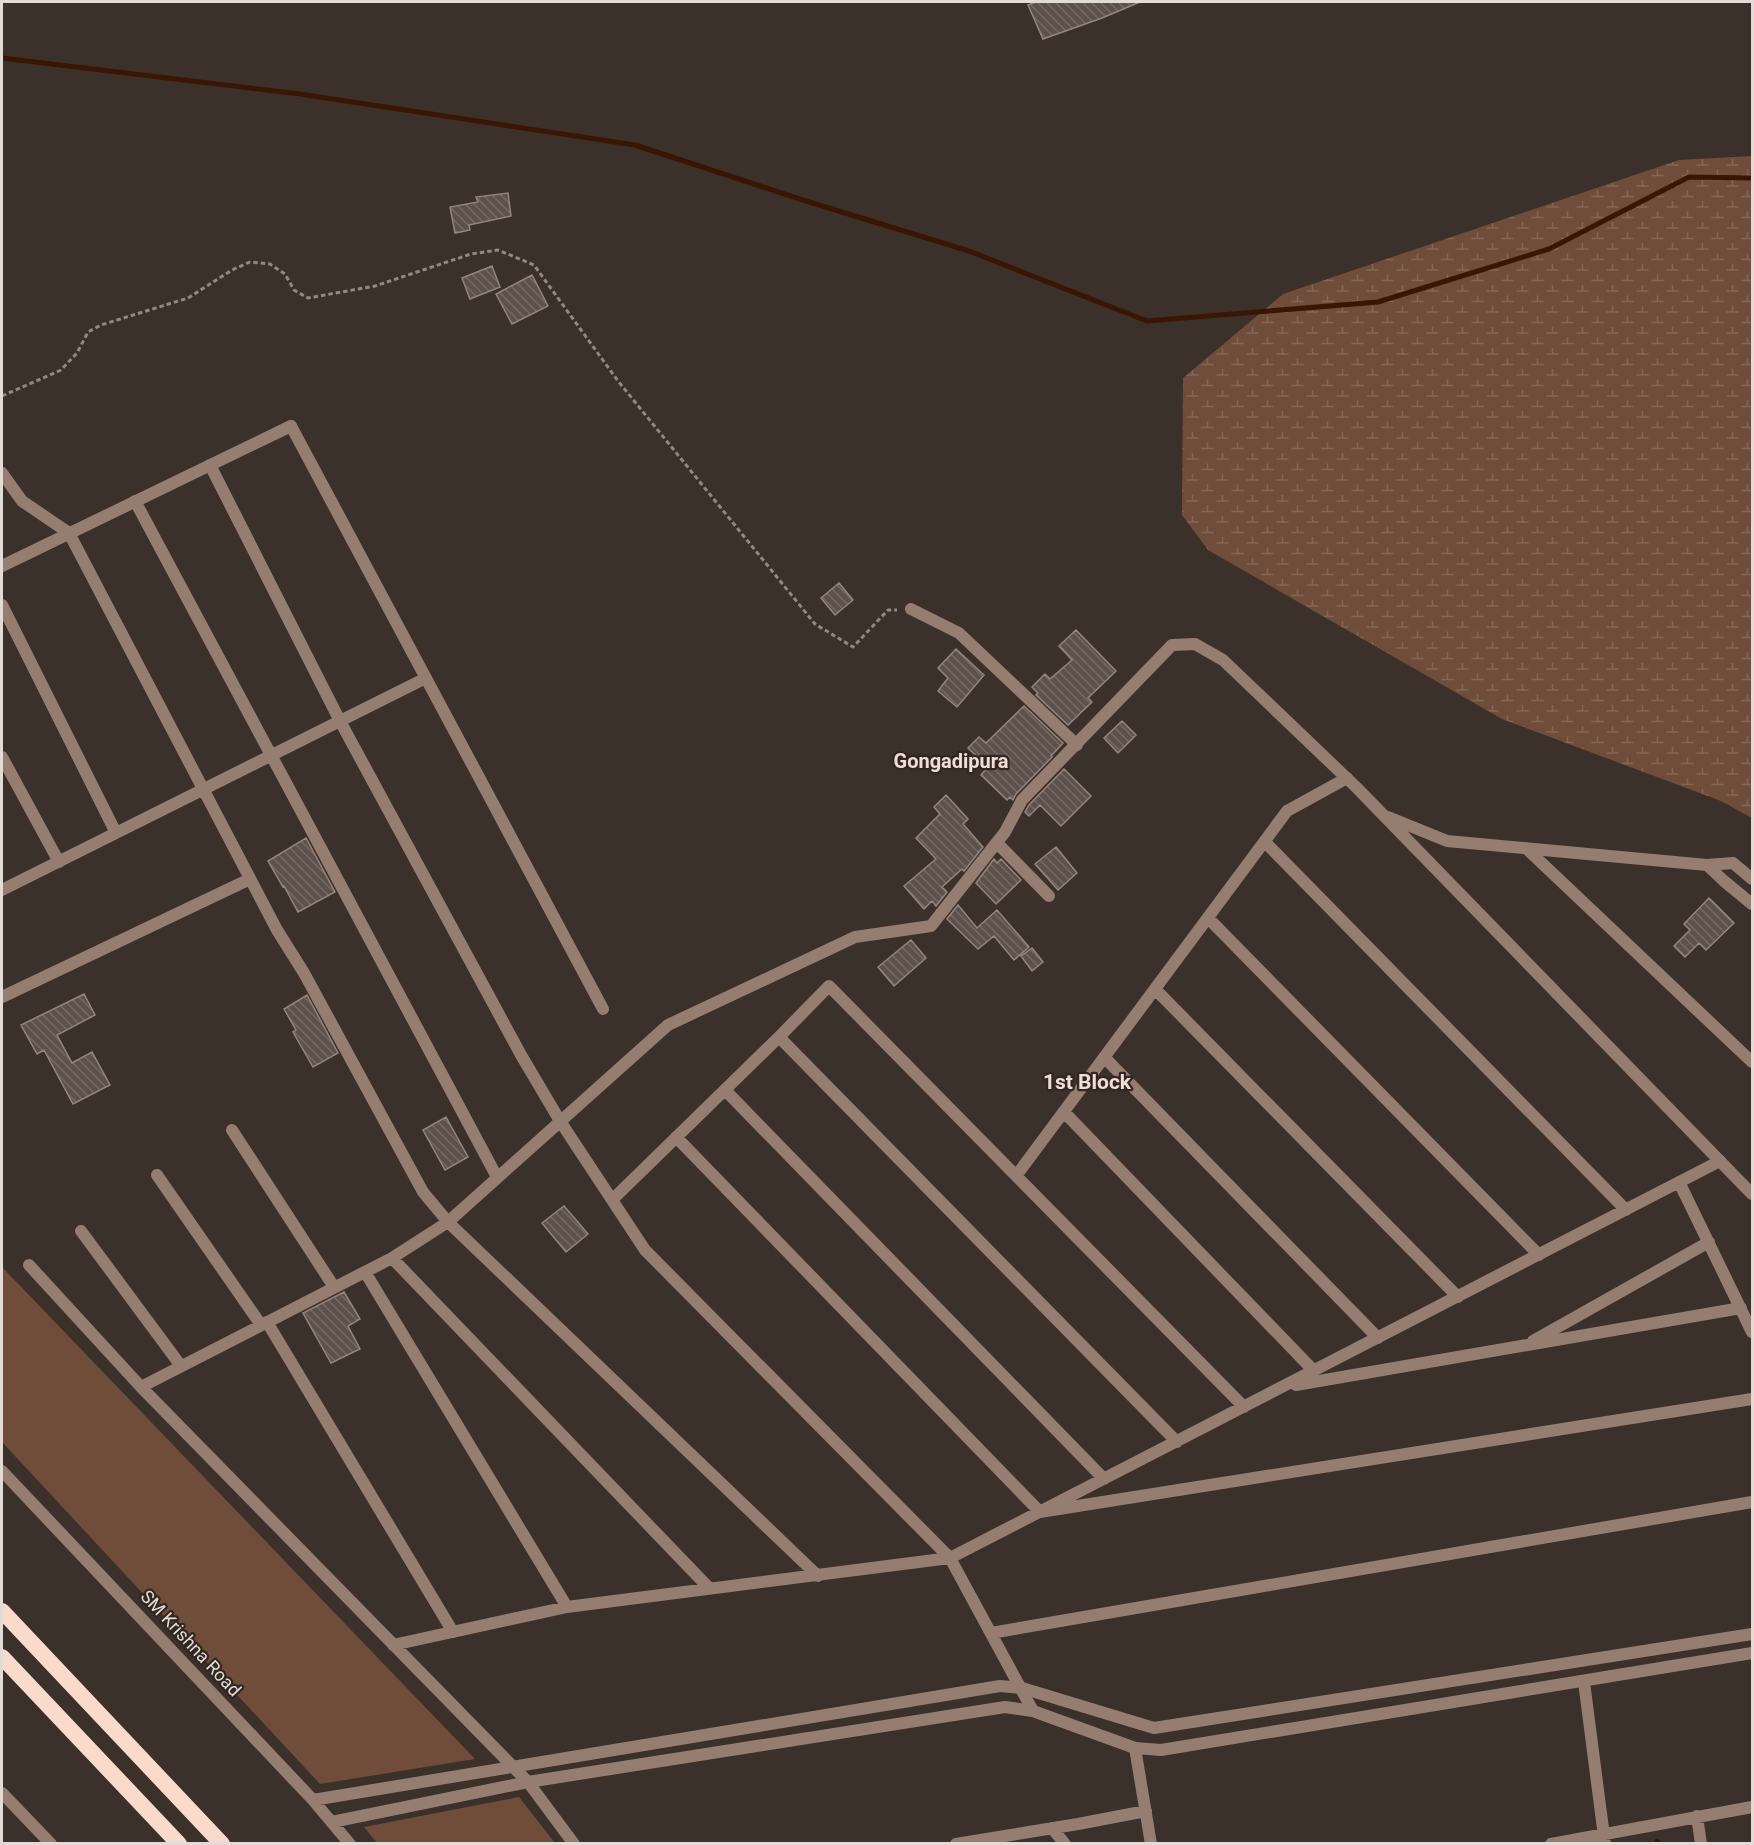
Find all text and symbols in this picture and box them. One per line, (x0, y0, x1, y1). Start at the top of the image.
district label: Gongadipura (894, 749, 1009, 773)
district label: 1st Block (1043, 1070, 1132, 1094)
street label: SM Krishna Road (136, 1586, 246, 1700)

